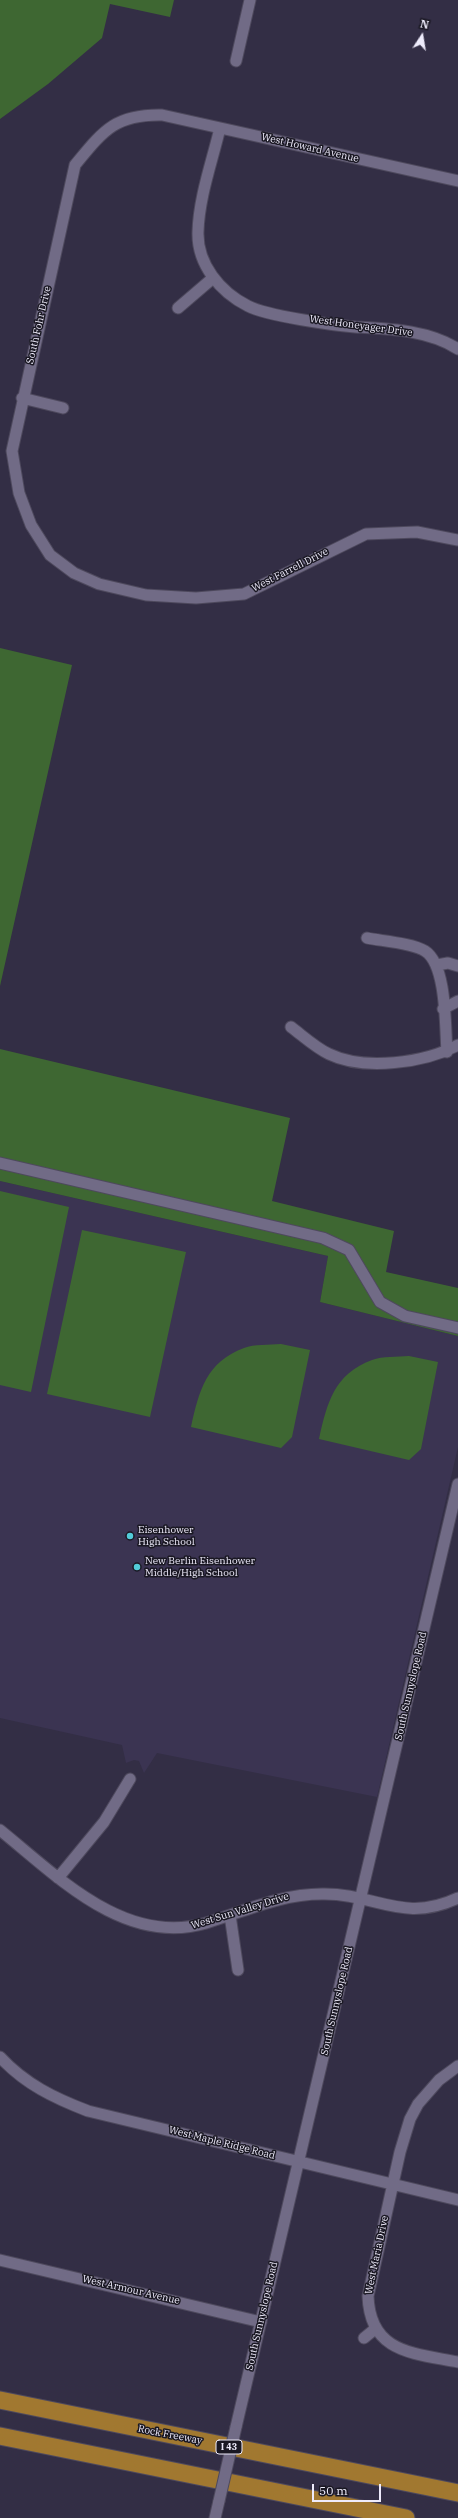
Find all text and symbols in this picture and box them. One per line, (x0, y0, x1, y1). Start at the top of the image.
north arrow (402, 16, 442, 56)
text: N (419, 17, 430, 32)
street label: West Howard Avenue (260, 131, 360, 165)
street label: South Fohr Drive (24, 285, 54, 365)
street label: West Honeyager Drive (309, 313, 413, 339)
street label: West Farrell Drive (250, 546, 330, 594)
place label: Eisenhower High School (138, 1524, 195, 1548)
marker: Eisenhower High School (125, 1531, 135, 1541)
place label: New Berlin Eisenhower Middle/High School (145, 1555, 255, 1578)
marker: New Berlin Eisenhower Middle/High School (132, 1562, 142, 1572)
street label: South Sunnyslope Road (393, 1631, 429, 1741)
street label: West Sun Valley Drive (190, 1890, 290, 1932)
street label: South Sunnyslope Road (319, 1946, 355, 2056)
street label: West Maple Ridge Road (168, 2124, 276, 2162)
street label: West Maria Drive (363, 2215, 391, 2295)
street label: South Sunnyslope Road (244, 2261, 280, 2371)
street label: West Armour Avenue (81, 2273, 181, 2307)
street label: Rock Freeway (137, 2423, 203, 2447)
road number: I 43 (216, 2440, 242, 2454)
scale bar (314, 2476, 383, 2502)
text: 50 m (319, 2483, 348, 2498)

